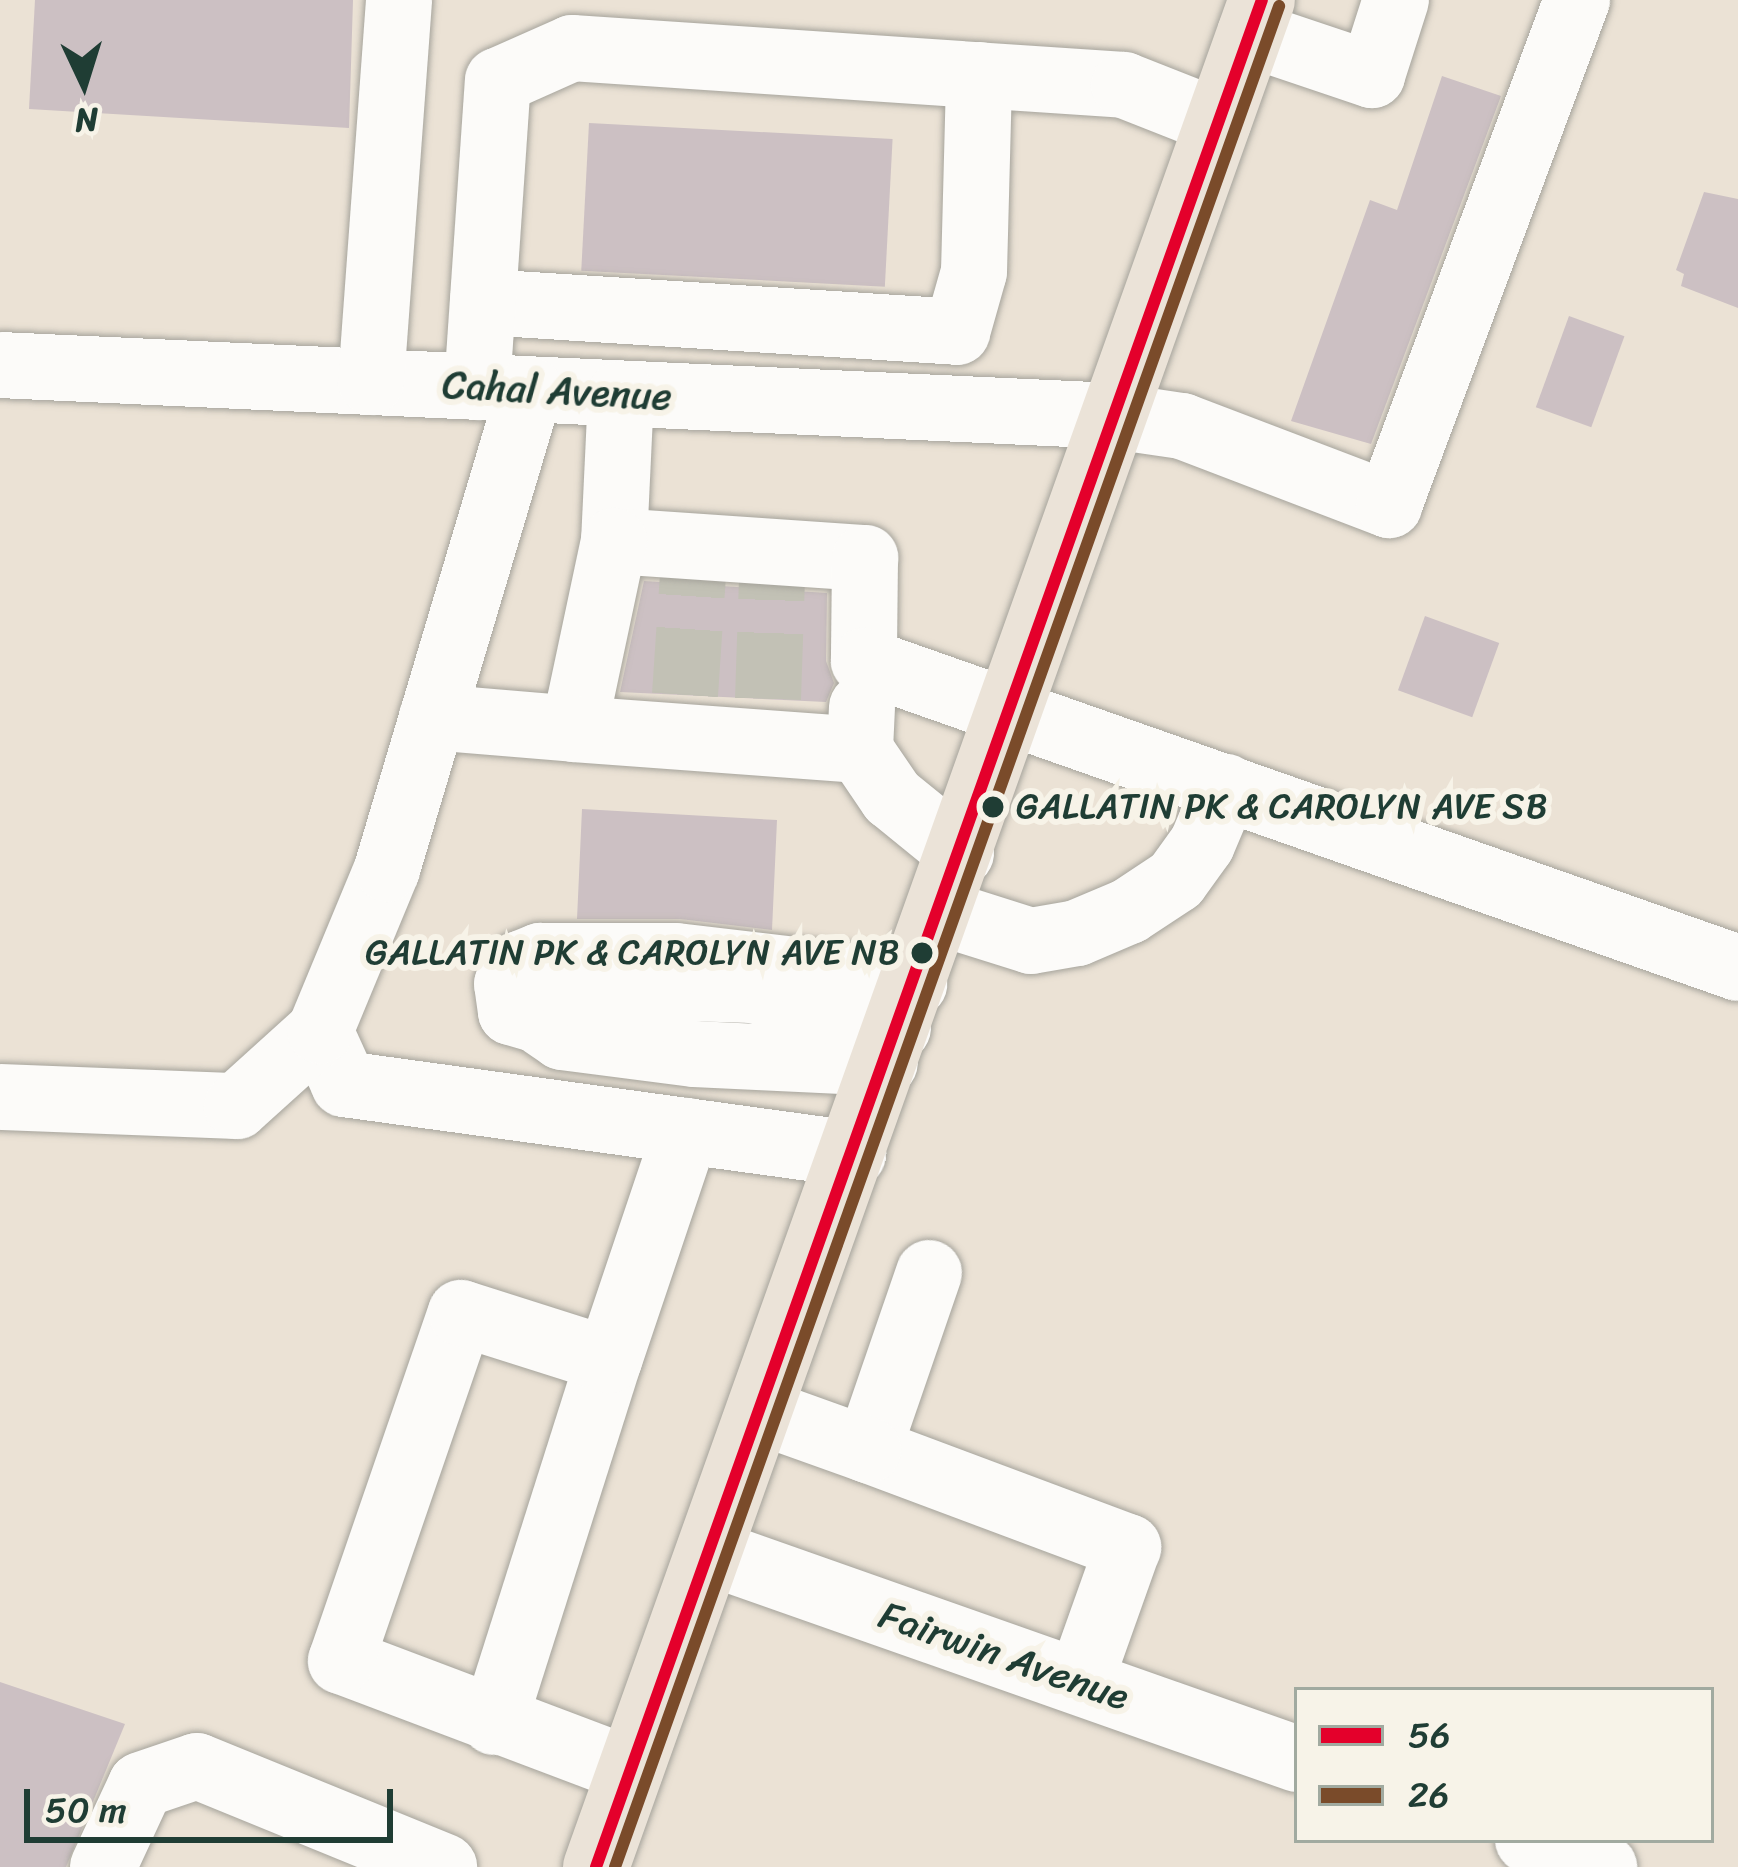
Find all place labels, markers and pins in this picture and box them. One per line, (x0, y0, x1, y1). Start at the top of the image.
place label: GALLATIN PK & CAROLYN AVE SB (1016, 785, 1552, 829)
marker: GALLATIN PK & CAROLYN AVE SB (982, 796, 1004, 818)
place label: GALLATIN PK & CAROLYN AVE NB (361, 931, 900, 975)
marker: GALLATIN PK & CAROLYN AVE NB (911, 942, 933, 964)

